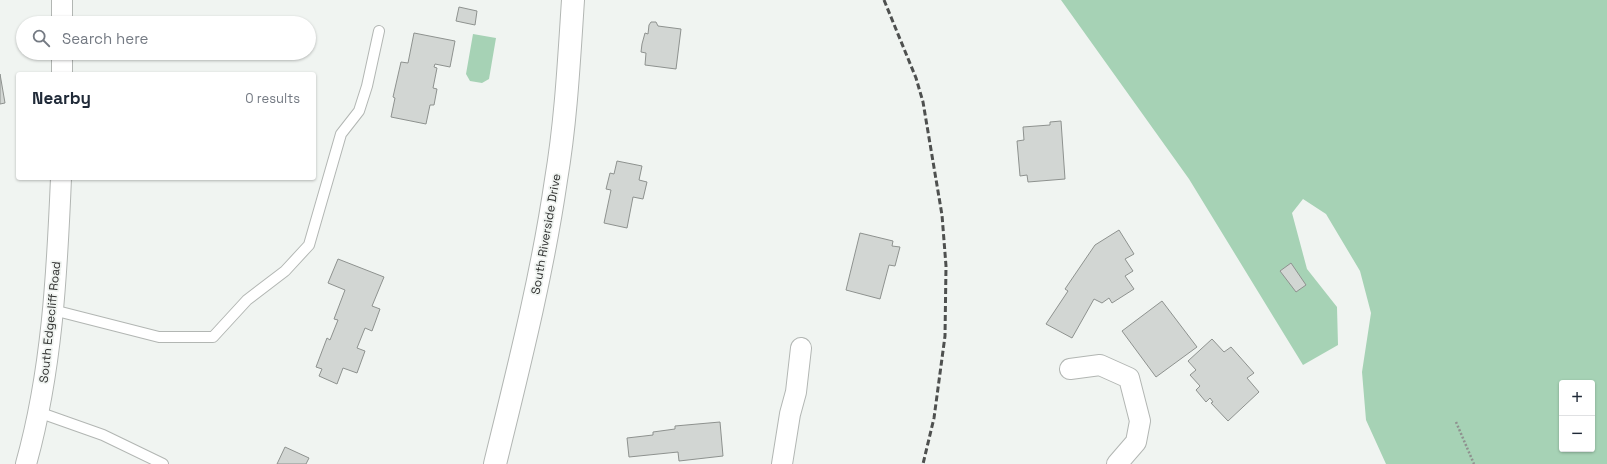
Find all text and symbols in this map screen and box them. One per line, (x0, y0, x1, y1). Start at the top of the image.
search box (16, 16, 316, 60)
icon: search (30, 27, 52, 49)
text: Search here (62, 29, 148, 48)
text: Nearby (32, 87, 91, 109)
text: 0 results (245, 90, 300, 107)
street label: South Riverside Drive (528, 172, 564, 296)
street label: South Edgecliff Road (36, 260, 64, 384)
map controls (1559, 380, 1595, 452)
button: + (1559, 380, 1595, 416)
button: − (1559, 416, 1595, 452)

